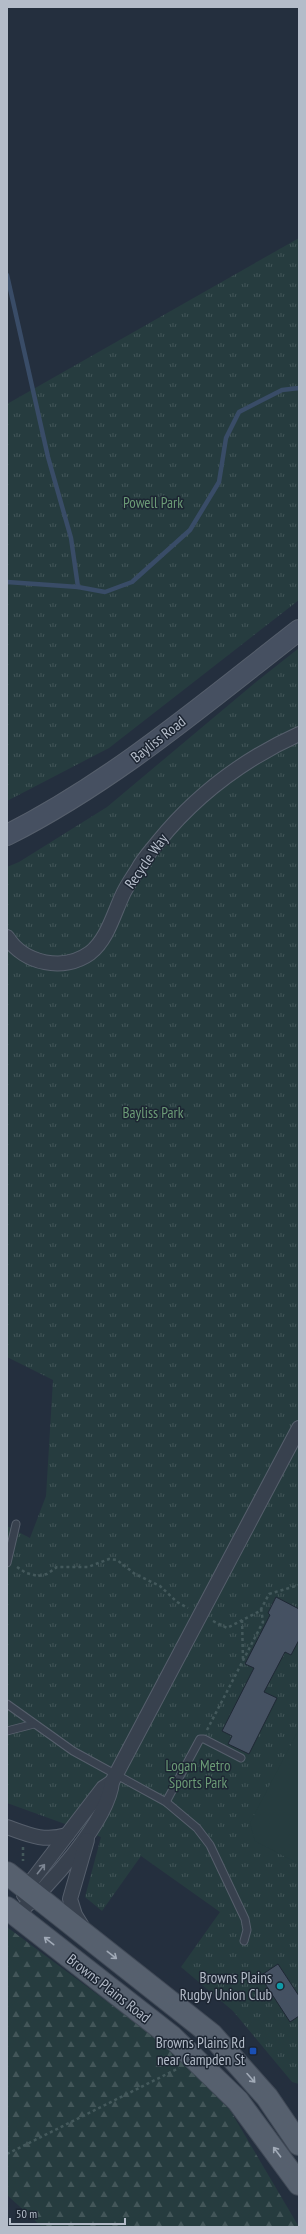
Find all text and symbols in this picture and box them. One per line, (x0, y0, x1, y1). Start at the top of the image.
park label: Powell Park (123, 493, 183, 512)
street label: Bayliss Road (127, 712, 189, 766)
street label: Recycle Way (120, 830, 172, 892)
park label: Bayliss Park (122, 1103, 184, 1122)
park label: Logan Metro Sports Park (166, 1756, 230, 1792)
one-way arrow (36, 1863, 45, 1874)
one-way arrow (43, 1937, 54, 1945)
street label: Browns Plains Road (63, 1949, 155, 2027)
one-way arrow (107, 1950, 118, 1959)
place label: Browns Plains Rugby Union Club (180, 1968, 272, 2004)
marker: Browns Plains Rugby Union Club (275, 1981, 285, 1991)
place label: Browns Plains Rd near Campden St (156, 2033, 245, 2069)
marker: Browns Plains Rd near Campden St (248, 2046, 258, 2056)
one-way arrow (246, 2073, 255, 2084)
one-way arrow (273, 2146, 281, 2157)
scale bar (10, 2200, 125, 2226)
text: 50 m (16, 2206, 37, 2221)

